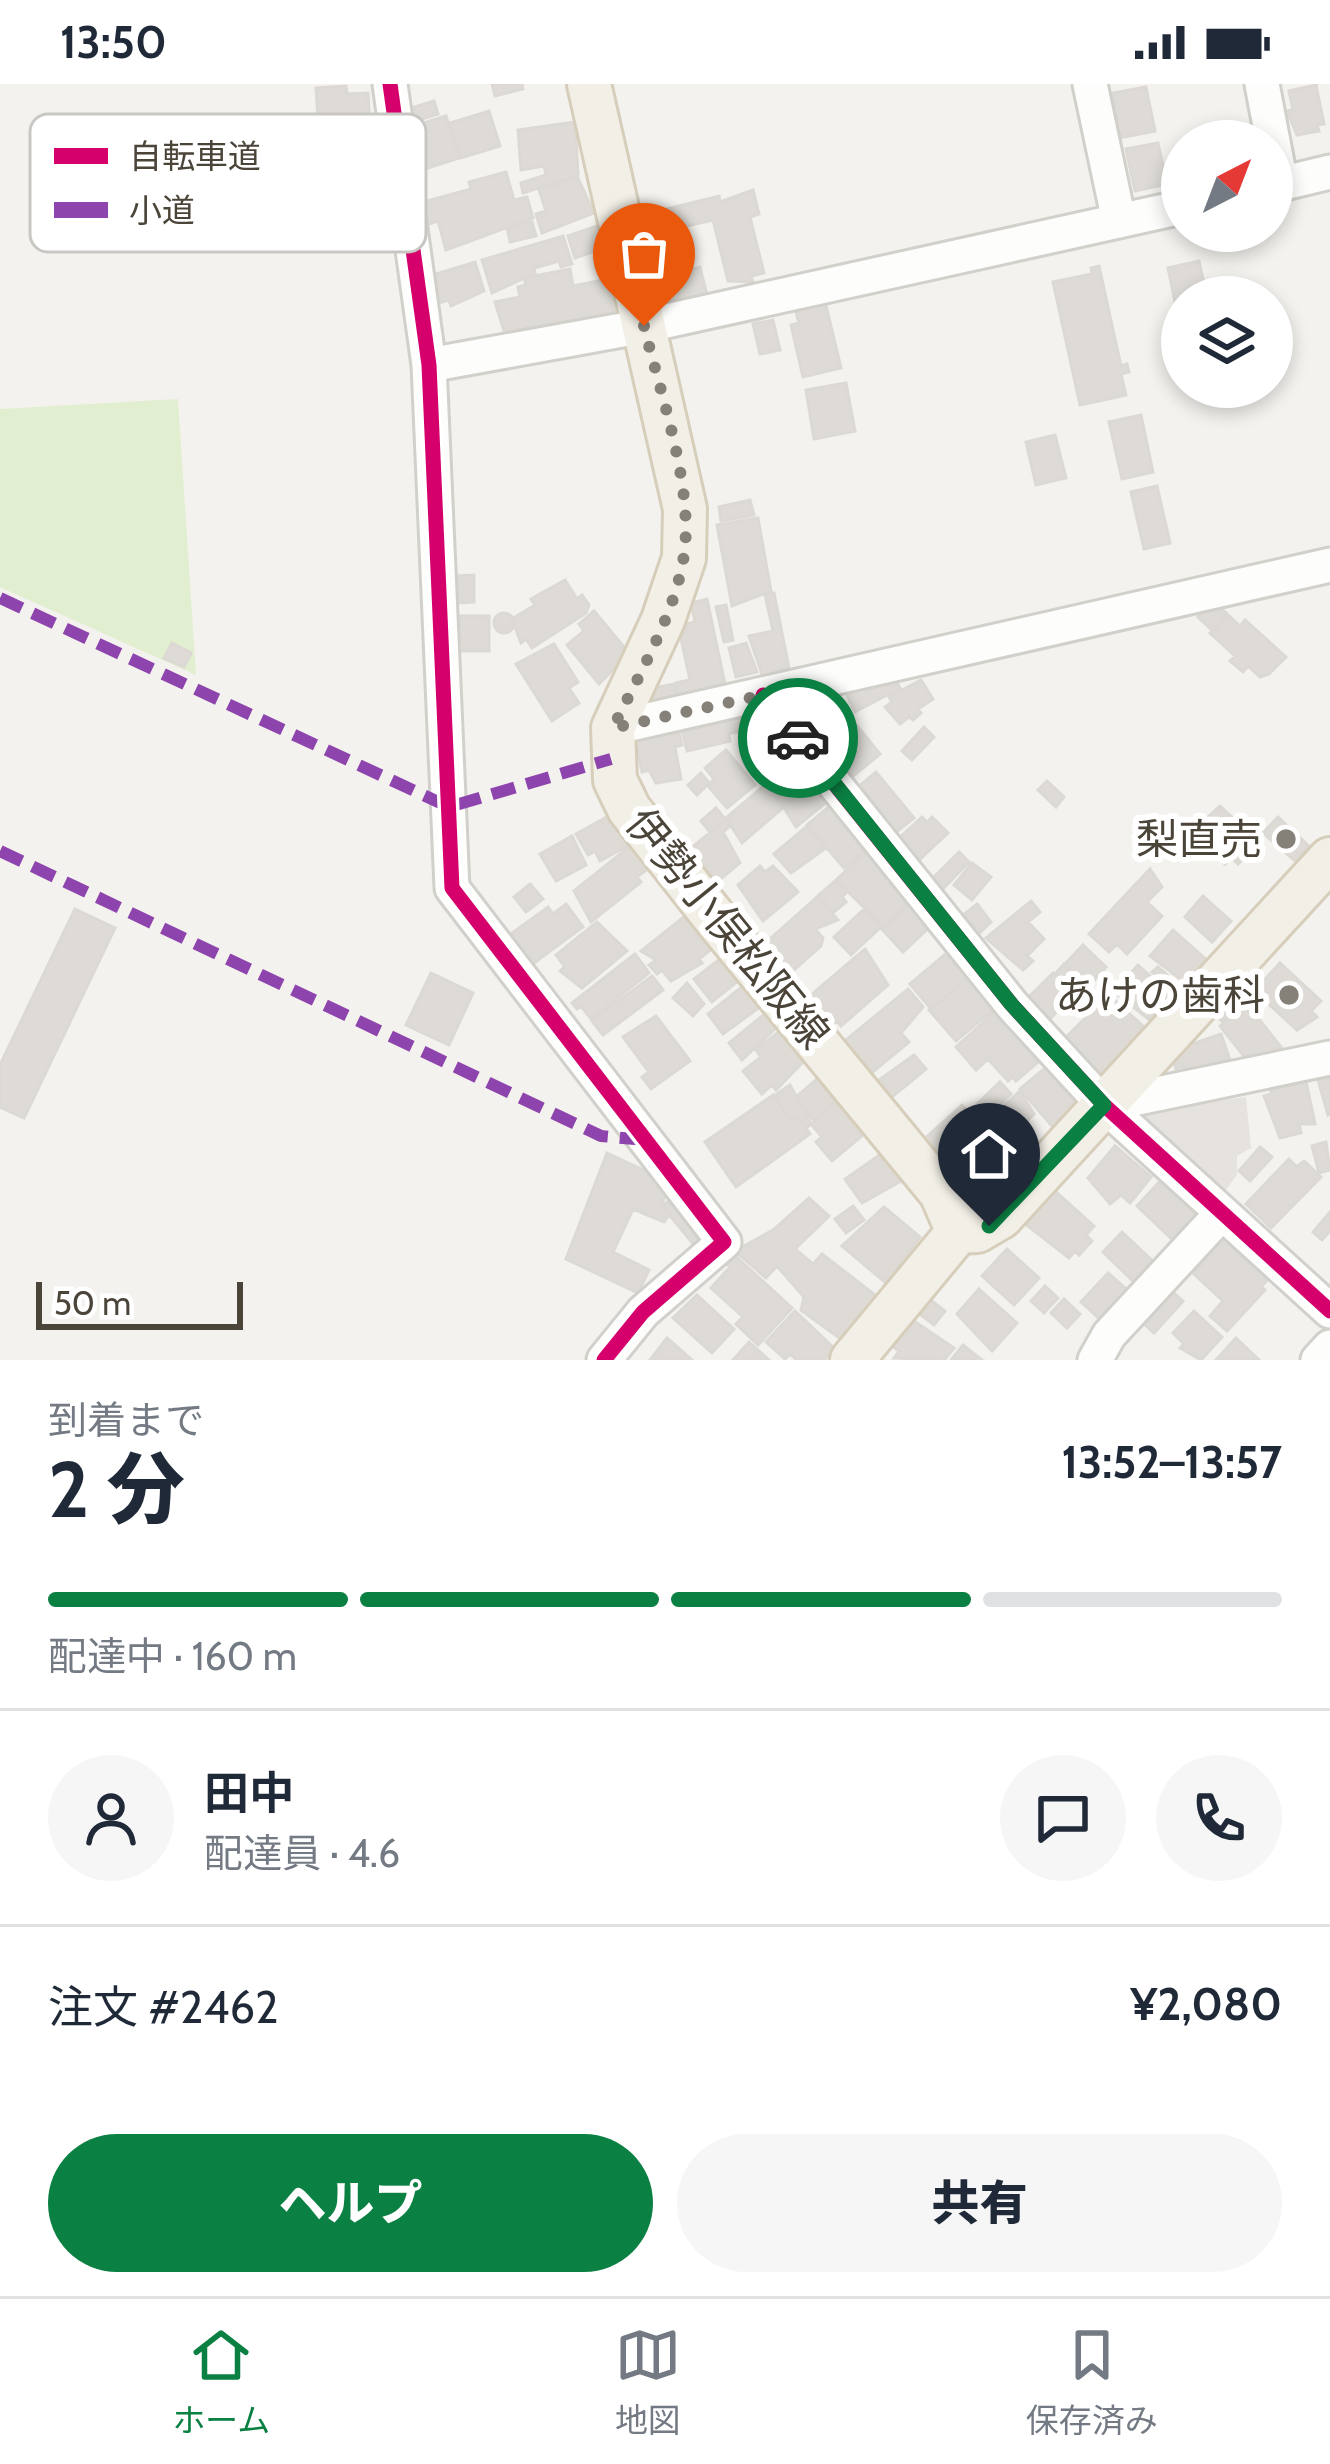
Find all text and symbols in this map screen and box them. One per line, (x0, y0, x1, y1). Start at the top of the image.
text: 13:50 (60, 15, 167, 69)
legend (30, 114, 426, 252)
north arrow (1161, 120, 1293, 252)
map controls (1161, 120, 1293, 408)
text: 自転車道 (129, 136, 261, 176)
text: 小道 (129, 190, 195, 230)
pin (593, 203, 695, 326)
icon: bag (611, 221, 677, 287)
button: layers (1161, 276, 1293, 408)
courier (738, 678, 858, 798)
icon: car (765, 705, 831, 771)
street label: 伊勢小俣松阪線 (615, 797, 841, 1059)
place label: 梨直売 (1136, 813, 1262, 865)
marker: 梨直売 (1273, 826, 1299, 852)
place label: あけの歯科 (1055, 969, 1265, 1021)
marker: あけの歯科 (1276, 982, 1302, 1008)
pin (938, 1103, 1040, 1226)
icon: home (956, 1121, 1022, 1187)
scale bar (36, 1276, 243, 1329)
text: 50 m (54, 1283, 131, 1323)
text: 到着まで (48, 1396, 204, 1444)
text: 13:52–13:57 (1061, 1435, 1282, 1489)
text: 2 分 (48, 1442, 185, 1537)
text: 配達中 · 160 m (48, 1632, 297, 1680)
button: person (48, 1755, 174, 1881)
button: chat (1000, 1755, 1126, 1881)
button: phone (1156, 1755, 1282, 1881)
text: 田中 (204, 1766, 294, 1820)
text: 配達員 · 4.6 (204, 1829, 400, 1877)
text: ¥2,080 (1130, 1977, 1282, 2031)
text: 注文 #2462 (48, 1980, 279, 2034)
button: ヘルプ (48, 2134, 653, 2272)
button: 共有 (677, 2134, 1282, 2272)
tab: ホーム (172, 2322, 270, 2442)
tab: 地図 (615, 2322, 681, 2442)
tab: 保存済み (1026, 2322, 1158, 2442)

